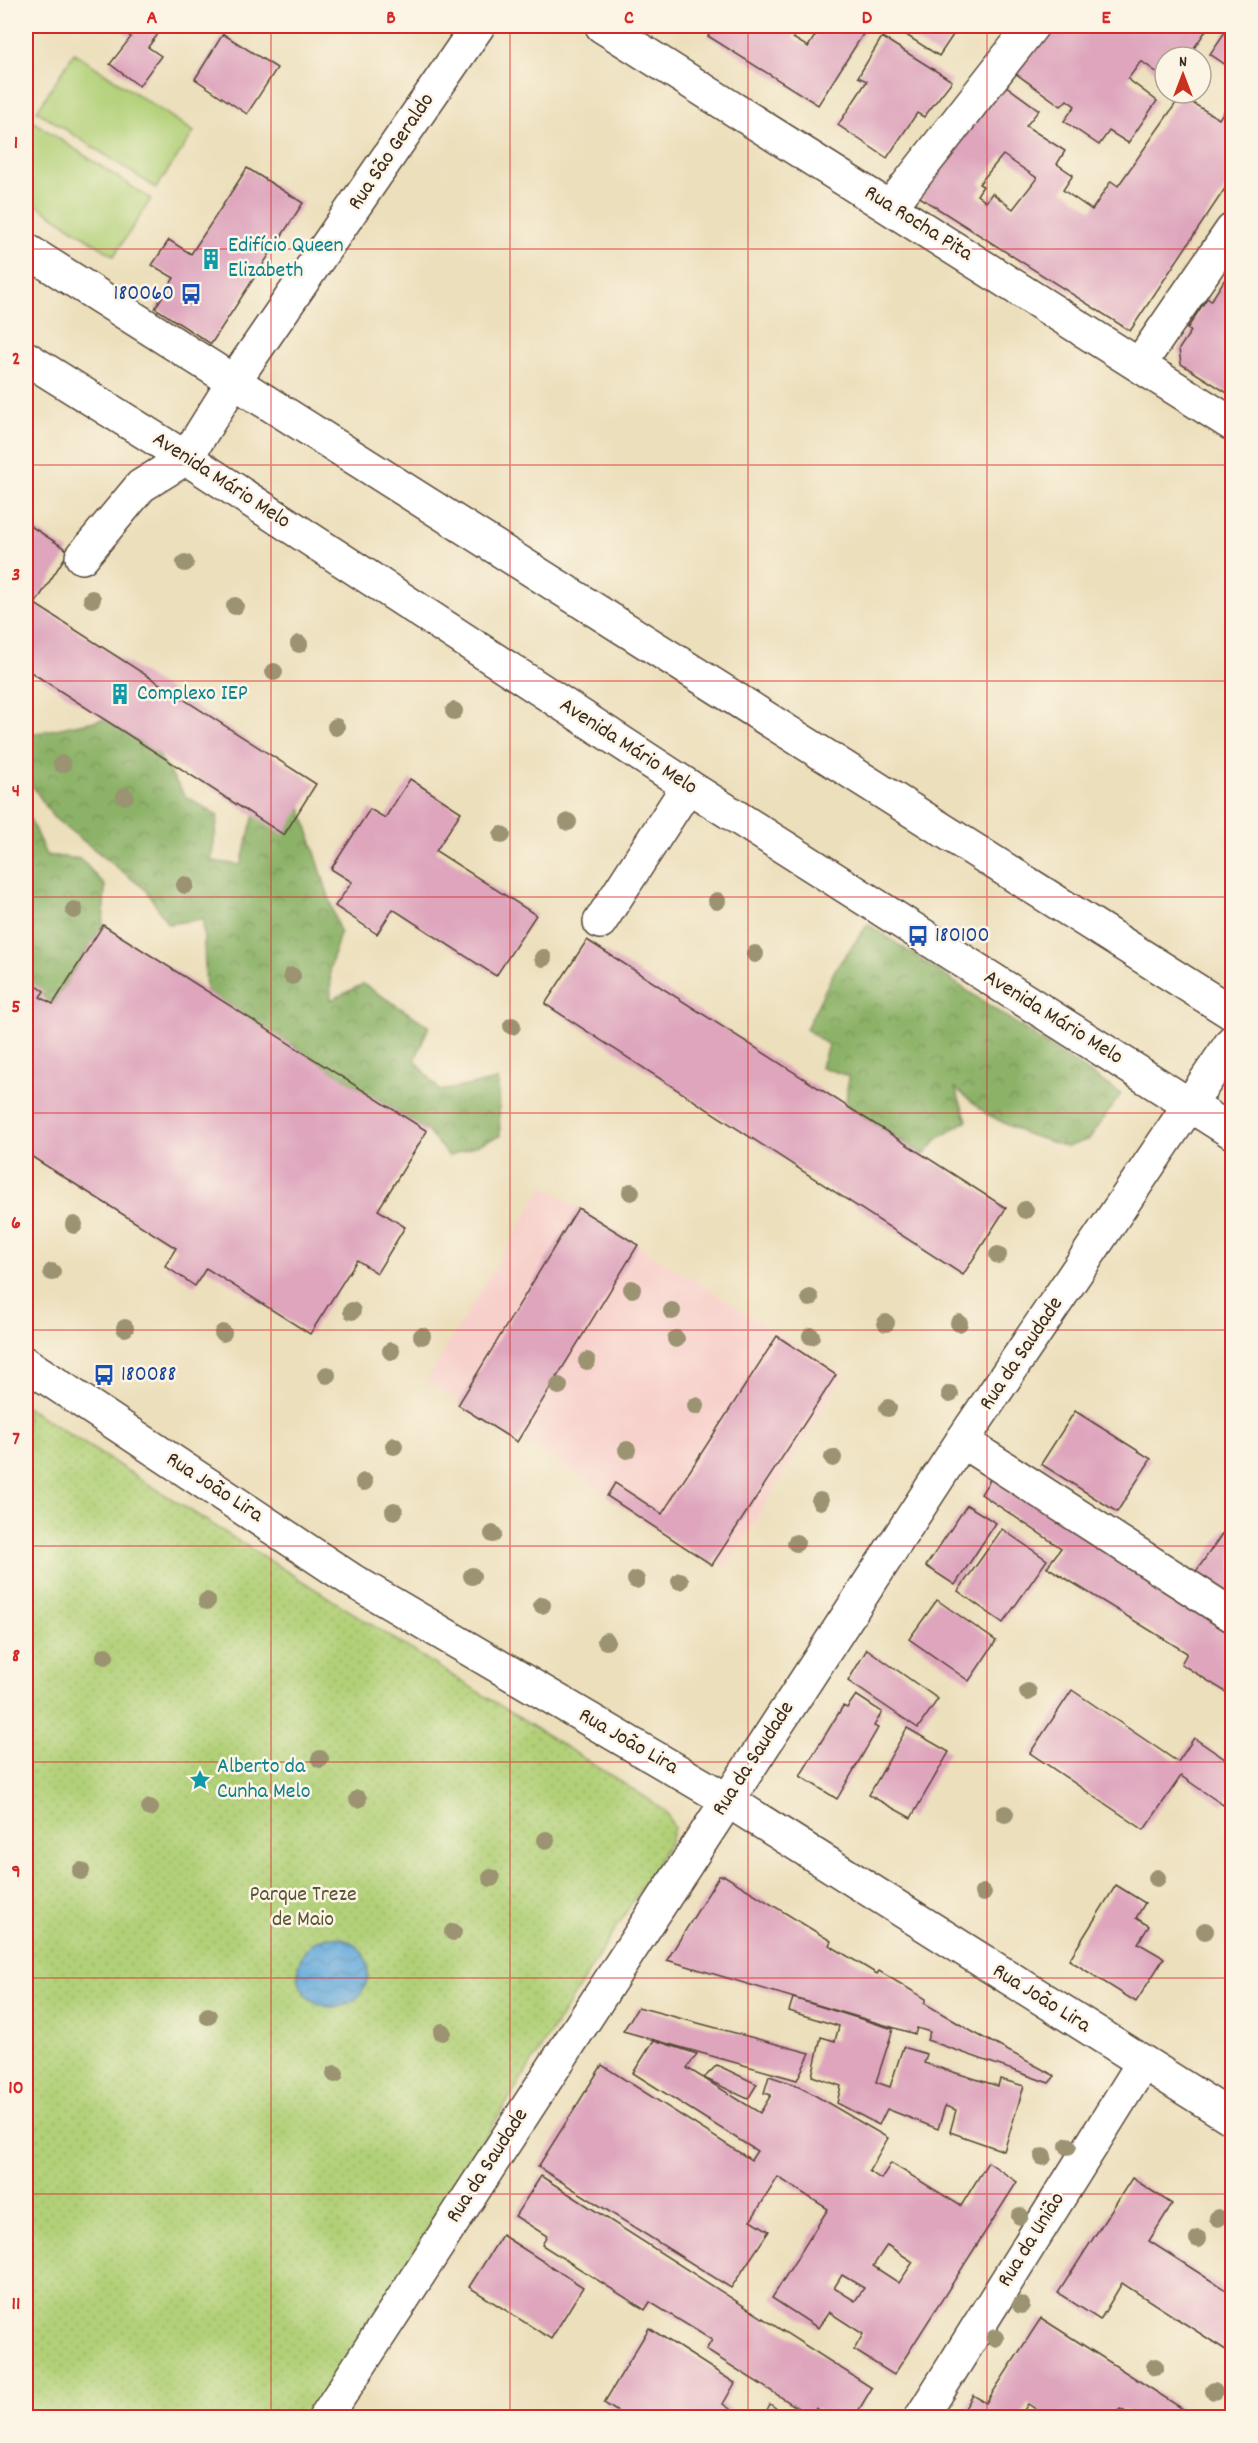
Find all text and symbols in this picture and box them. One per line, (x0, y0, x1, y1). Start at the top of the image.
text: A (147, 5, 158, 33)
text: B (386, 5, 396, 33)
text: C (624, 5, 634, 33)
text: D (862, 5, 873, 33)
text: E (1101, 5, 1111, 33)
north arrow (1153, 45, 1213, 105)
text: N (1179, 51, 1187, 74)
street label: Rua São Geraldo (341, 87, 443, 217)
text: 1 (14, 130, 18, 158)
street label: Rua Rocha Pita (858, 178, 979, 270)
place label: Edifício Queen Elizabeth (228, 231, 344, 287)
building icon: Edifício Queen Elizabeth (199, 247, 223, 271)
place label: 180060 (114, 279, 174, 310)
bus stop icon: 180060 (179, 282, 203, 306)
text: 2 (12, 346, 20, 374)
street label: Avenida Mário Melo (146, 425, 296, 537)
text: 3 (12, 562, 20, 590)
place label: Complexo IEP (137, 679, 248, 710)
building icon: Complexo IEP (108, 682, 132, 706)
street label: Avenida Mário Melo (553, 691, 703, 803)
text: 4 (12, 778, 20, 806)
place label: 180100 (935, 921, 989, 952)
bus stop icon: 180100 (906, 924, 930, 948)
street label: Avenida Mário Melo (977, 963, 1129, 1073)
text: 5 (11, 994, 21, 1022)
text: 6 (11, 1210, 21, 1238)
street label: Rua da Saudade (972, 1291, 1072, 1417)
place label: 180088 (121, 1360, 176, 1391)
bus stop icon: 180088 (92, 1363, 116, 1387)
text: 7 (12, 1426, 20, 1454)
street label: Rua João Lira (159, 1445, 269, 1532)
text: 8 (12, 1643, 20, 1671)
street label: Rua da Saudade (705, 1695, 803, 1823)
street label: Rua João Lira (572, 1701, 684, 1783)
place label: Alberto da Cunha Melo (217, 1752, 311, 1808)
place icon: Alberto da Cunha Melo (188, 1768, 212, 1792)
text: 9 (11, 1859, 21, 1887)
park label: Parque Treze de Maio (249, 1880, 357, 1936)
street label: Rua João Lira (986, 1957, 1097, 2042)
text: 10 (8, 2075, 24, 2103)
street label: Rua da Saudade (439, 2102, 537, 2230)
street label: Rua da União (991, 2187, 1073, 2293)
text: 11 (12, 2291, 20, 2319)

